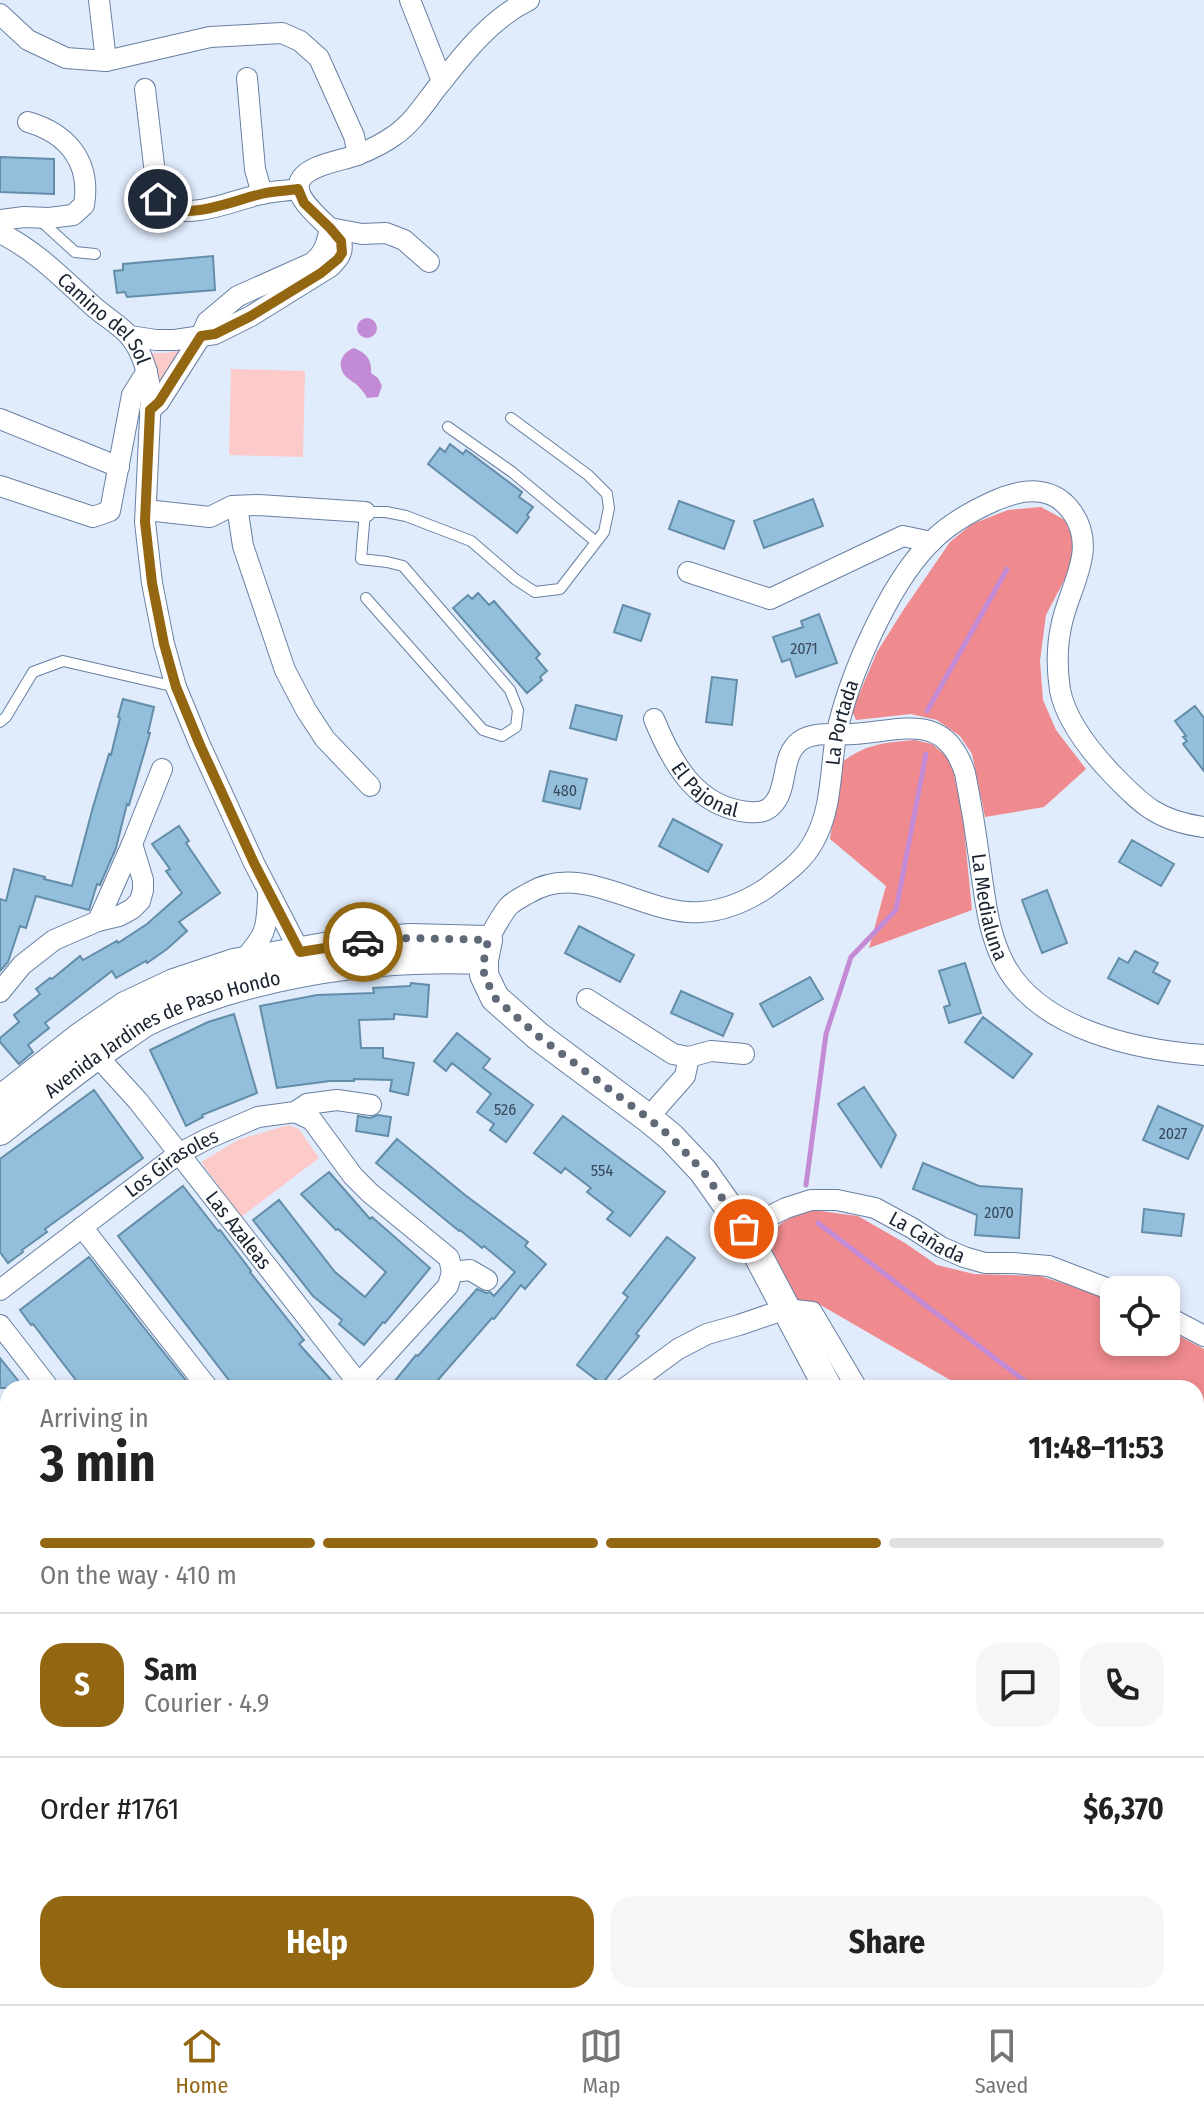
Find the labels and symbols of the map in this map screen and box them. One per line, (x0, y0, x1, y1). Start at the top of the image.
pin (124, 165, 192, 233)
street label: Camino del Sol (53, 267, 156, 367)
house number: 2071 (790, 639, 818, 658)
street label: La Portada (820, 676, 864, 766)
street label: El Pajonal (666, 757, 741, 822)
house number: 480 (553, 781, 577, 800)
street label: La Medialuna (967, 852, 1013, 964)
courier (323, 902, 403, 982)
street label: Avenida Jardines de Paso Hondo (39, 965, 283, 1103)
house number: 526 (494, 1100, 516, 1119)
street label: Los Girasoles (120, 1123, 222, 1202)
house number: 2027 (1159, 1124, 1188, 1143)
house number: 554 (591, 1161, 613, 1180)
street label: Las Azaleas (201, 1186, 277, 1274)
pin (710, 1195, 778, 1263)
house number: 2070 (984, 1203, 1014, 1222)
street label: La Cañada (885, 1206, 969, 1268)

